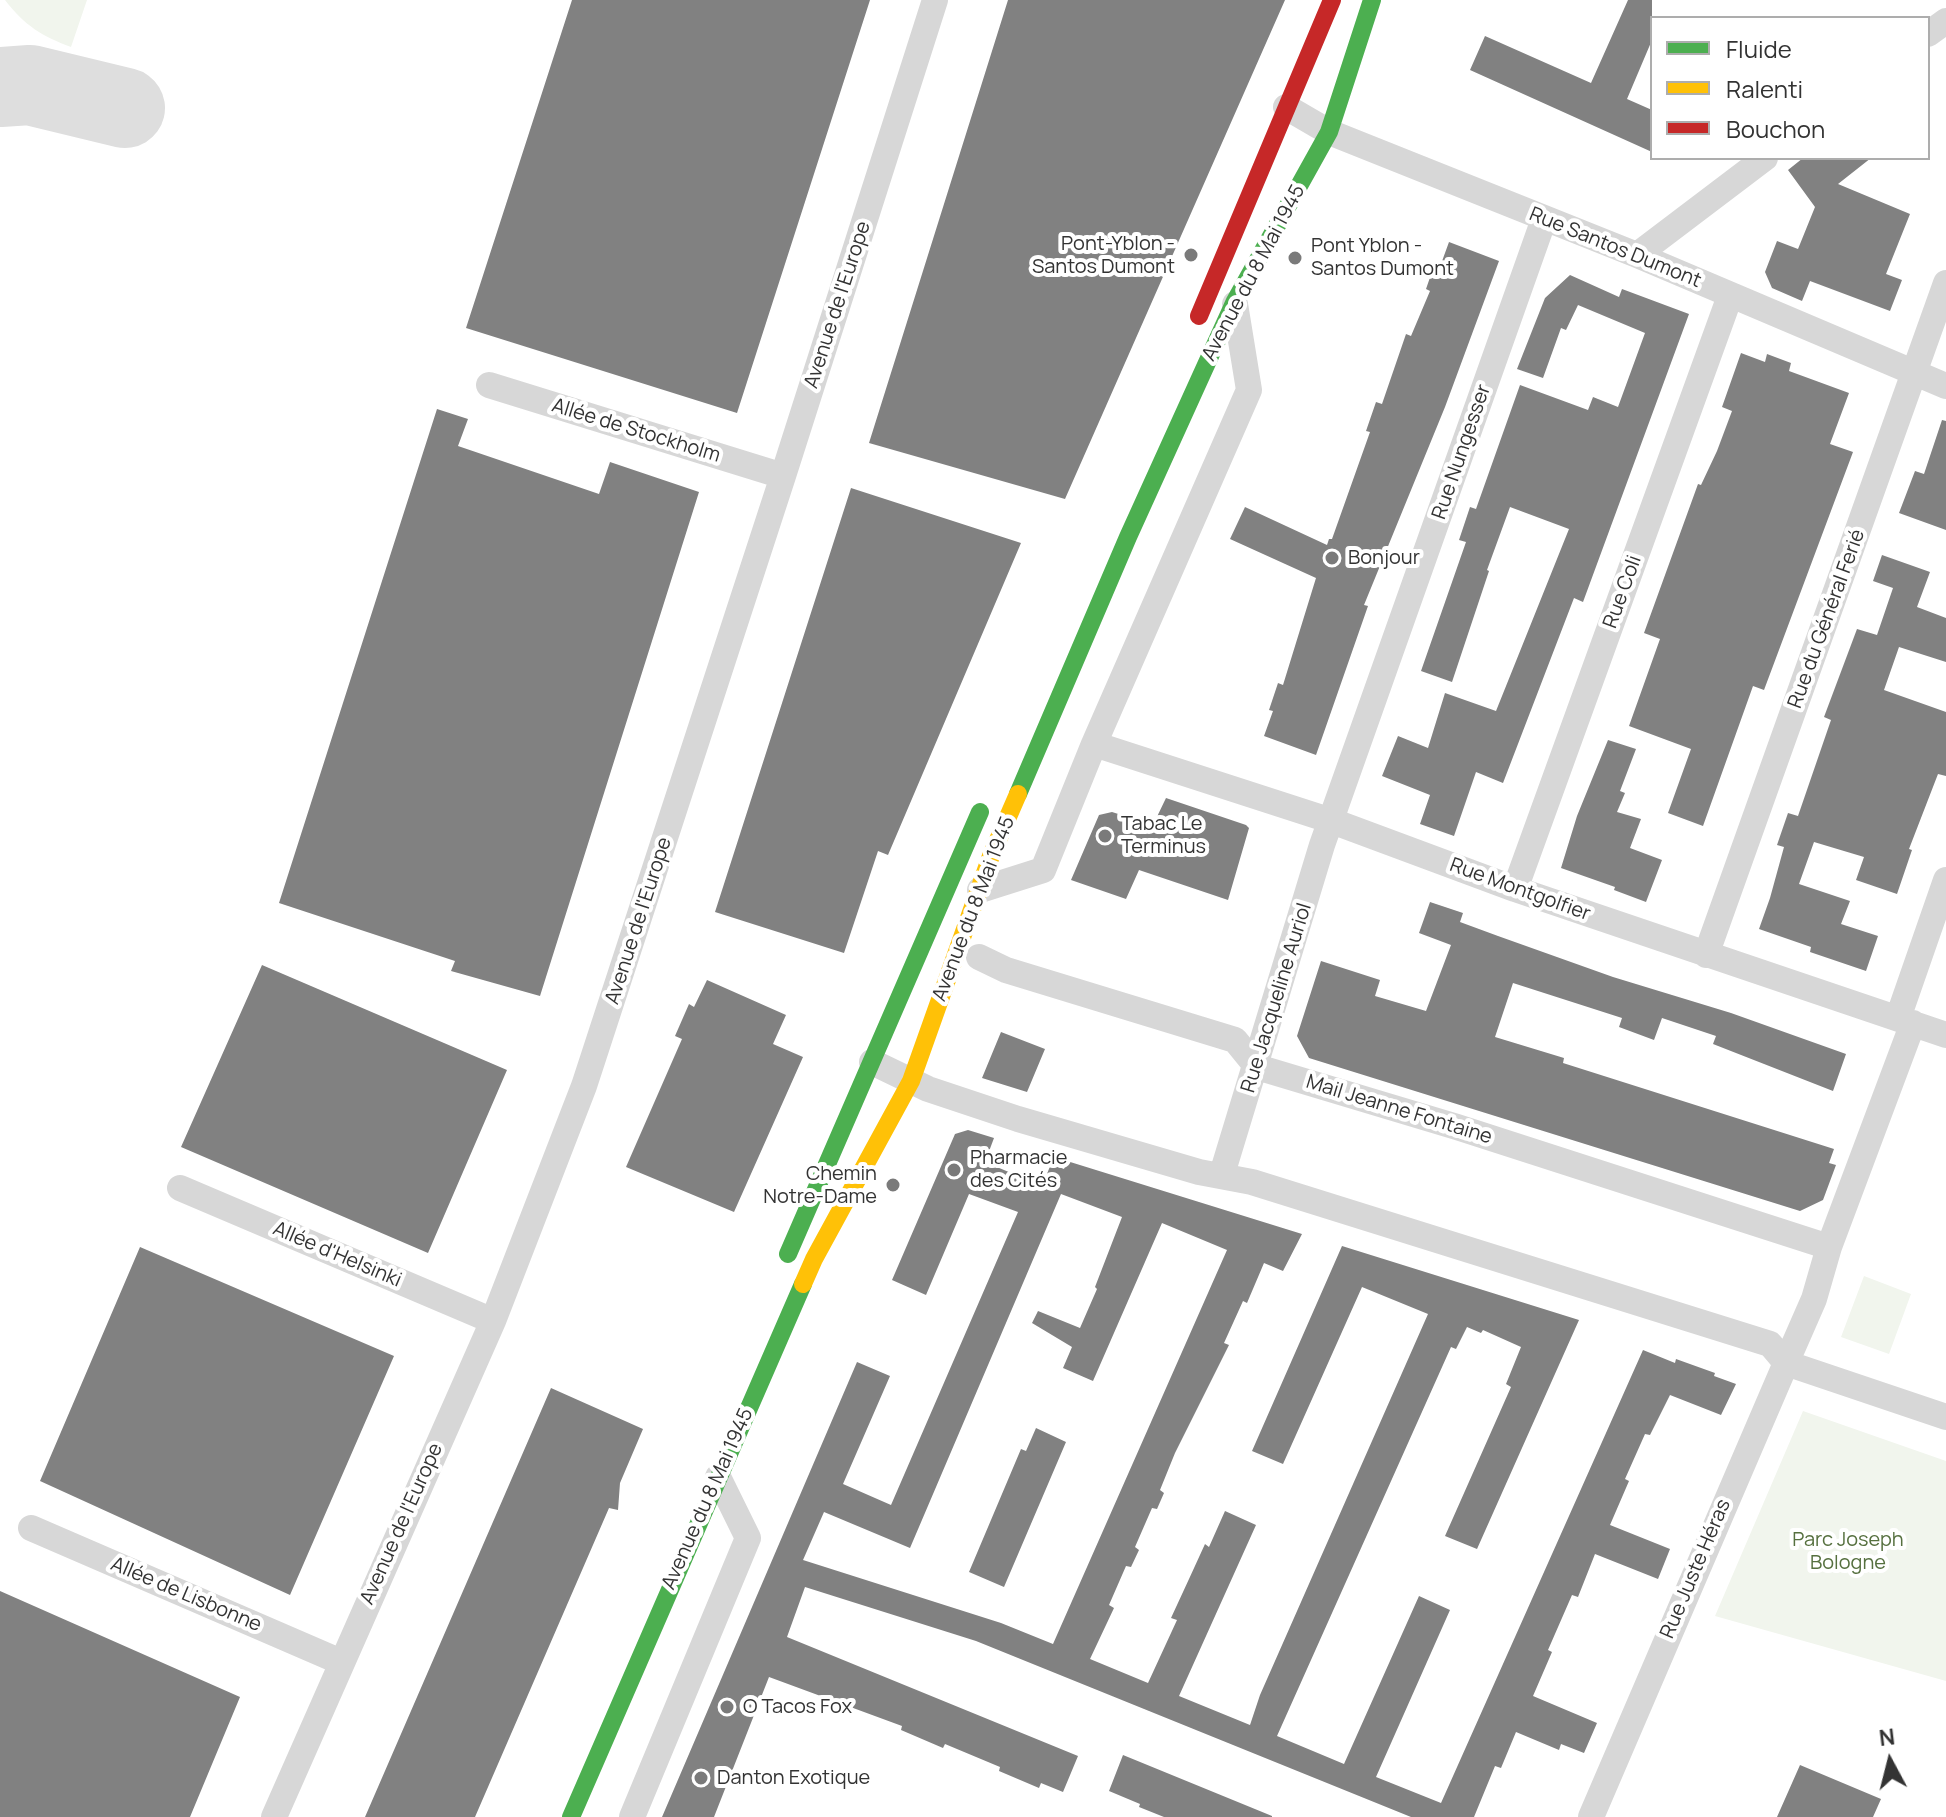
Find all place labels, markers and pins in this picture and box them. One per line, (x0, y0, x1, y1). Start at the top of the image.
place label: Pont-Yblon - Santos Dumont (1032, 232, 1175, 279)
place label: Pont Yblon - Santos Dumont (1311, 234, 1454, 281)
marker: Pont-Yblon - Santos Dumont (1182, 246, 1200, 264)
marker: Pont Yblon - Santos Dumont (1286, 249, 1304, 267)
place label: Bonjour (1348, 546, 1420, 570)
marker: Bonjour (1323, 549, 1341, 567)
place label: Tabac Le Terminus (1121, 812, 1206, 859)
marker: Tabac Le Terminus (1096, 827, 1114, 845)
place label: Pharmacie des Cités (970, 1146, 1067, 1193)
marker: Pharmacie des Cités (945, 1161, 963, 1179)
place label: Chemin Notre-Dame (763, 1162, 877, 1209)
marker: Chemin Notre-Dame (884, 1176, 902, 1194)
place label: O Tacos Fox (743, 1695, 852, 1719)
marker: O Tacos Fox (718, 1698, 736, 1716)
place label: Danton Exotique (717, 1766, 870, 1790)
marker: Danton Exotique (692, 1769, 710, 1787)

